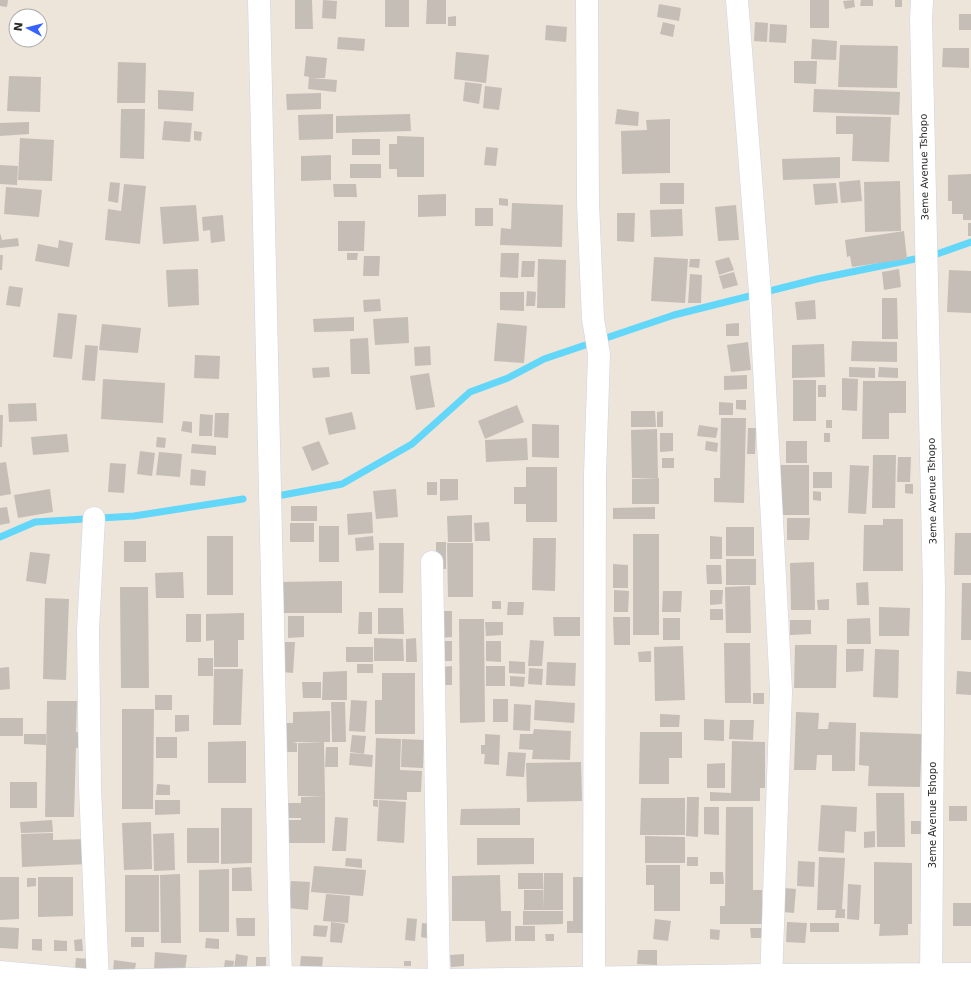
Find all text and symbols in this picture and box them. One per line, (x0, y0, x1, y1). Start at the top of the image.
north arrow (8, 8, 48, 48)
text: N (12, 21, 26, 32)
street label: 3eme Avenue Tshopo (918, 114, 930, 220)
street label: 3eme Avenue Tshopo (926, 438, 938, 544)
street label: 3eme Avenue Tshopo (927, 762, 938, 868)

